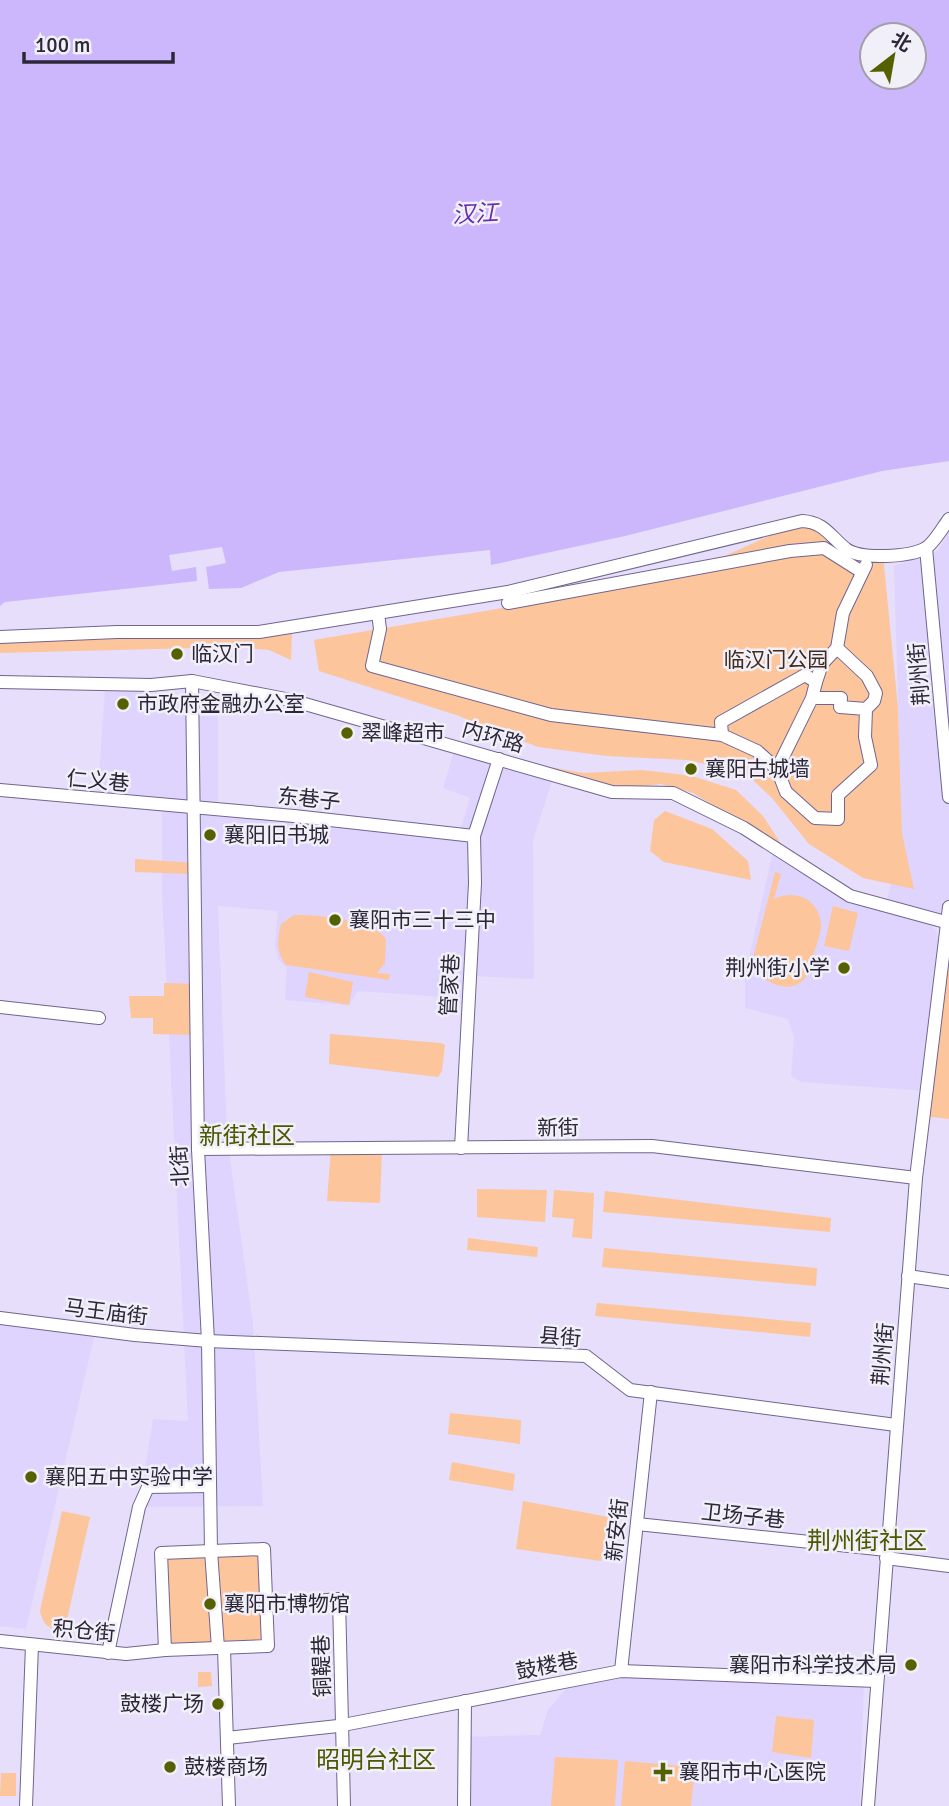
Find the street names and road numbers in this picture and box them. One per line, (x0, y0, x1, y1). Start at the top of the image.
street label: 荆州街 (903, 641, 935, 707)
street label: 内环路 (459, 716, 527, 758)
street label: 仁义巷 (65, 765, 131, 797)
street label: 东巷子 (276, 783, 342, 815)
street label: 管家巷 (435, 953, 465, 1017)
street label: 新街 (537, 1115, 579, 1141)
street label: 北街 (166, 1144, 194, 1188)
street label: 马王庙街 (63, 1294, 149, 1330)
street label: 荆州街 (867, 1321, 899, 1387)
street label: 县街 (538, 1322, 582, 1352)
street label: 新安街 (601, 1497, 633, 1563)
street label: 卫场子巷 (700, 1499, 786, 1533)
street label: 积仓街 (51, 1615, 117, 1647)
street label: 铜鞮巷 (308, 1634, 336, 1698)
street label: 鼓楼巷 (514, 1647, 580, 1685)

